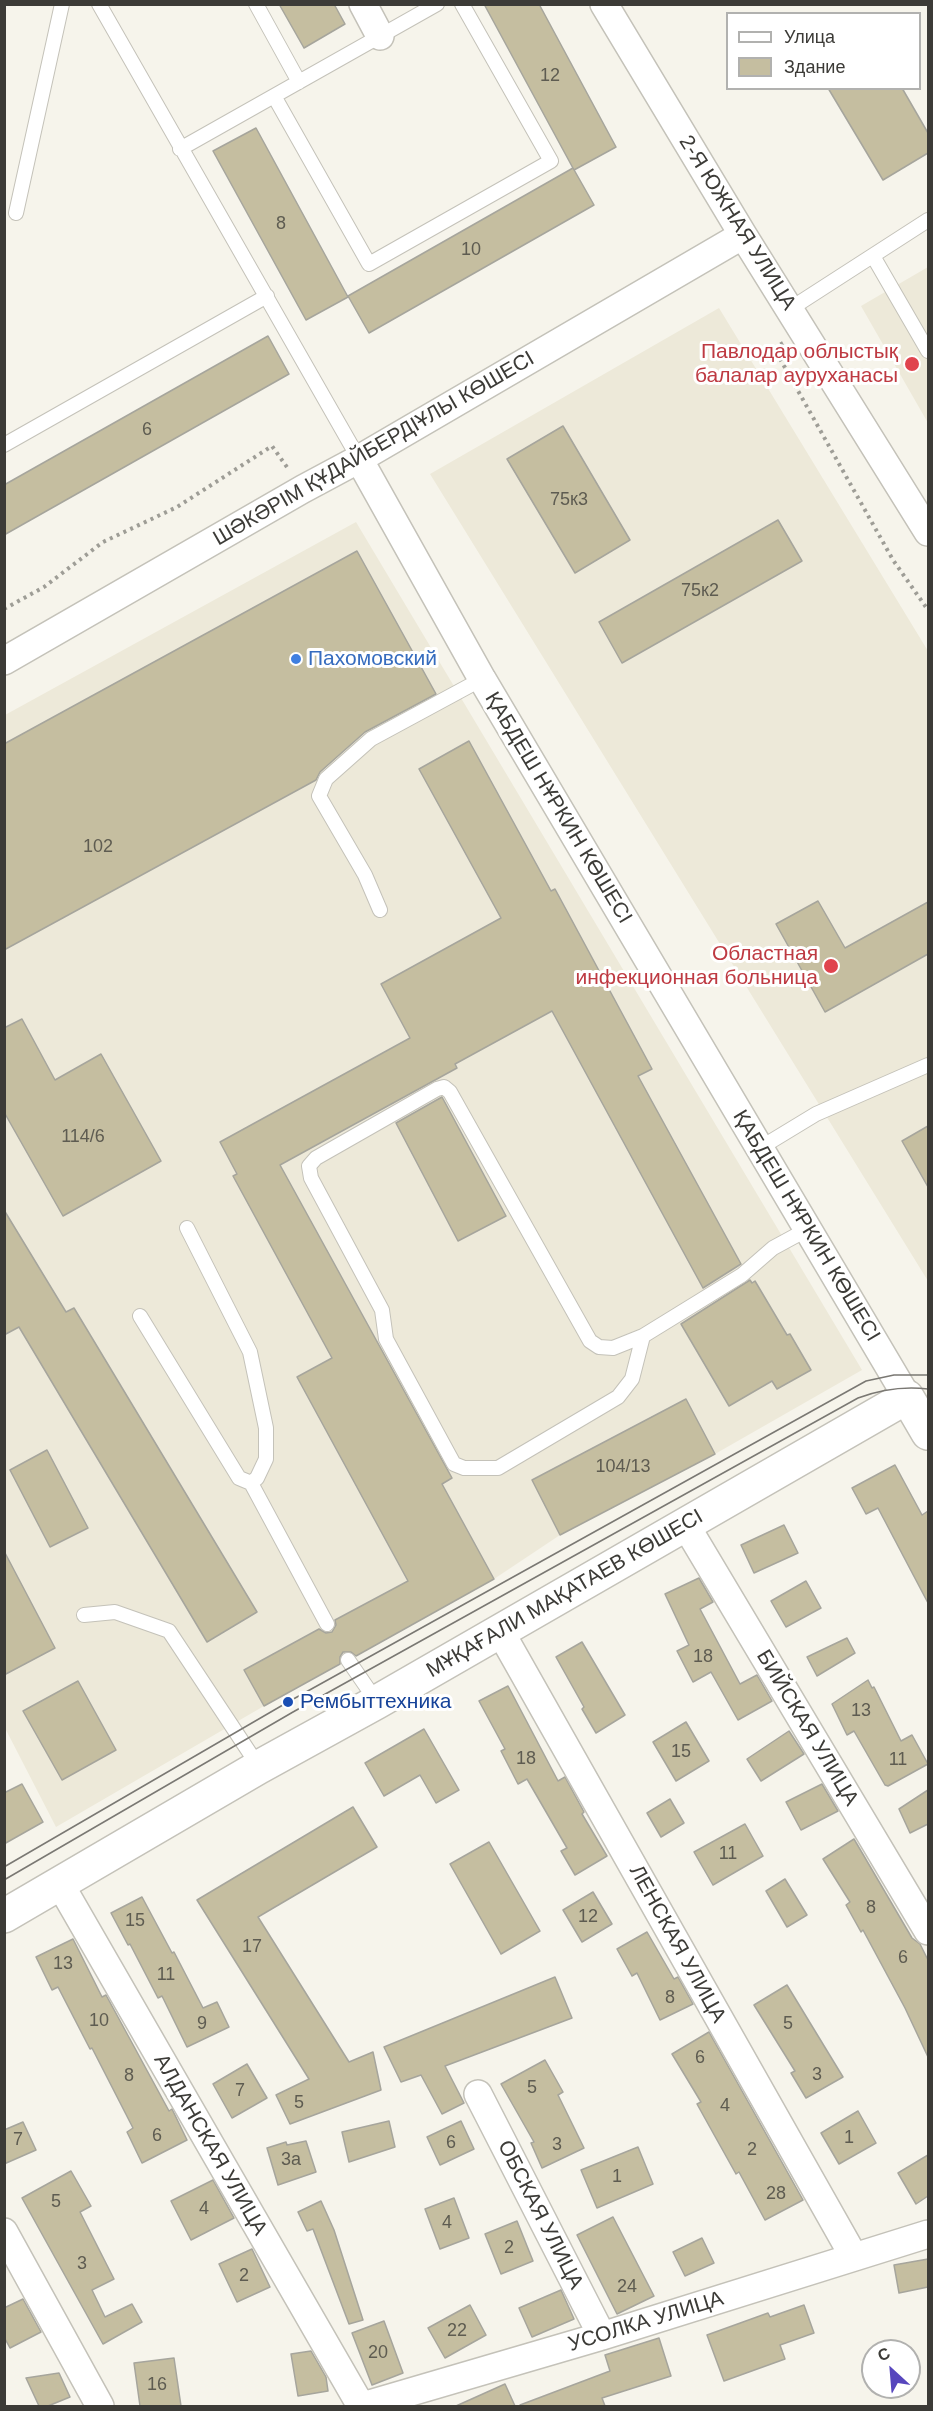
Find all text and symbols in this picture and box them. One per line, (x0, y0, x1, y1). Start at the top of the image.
legend (726, 12, 921, 90)
text: Улица (784, 27, 835, 47)
text: Здание (784, 57, 845, 77)
house number: 12 (540, 65, 560, 87)
street label: 2-Я ЮЖНАЯ УЛИЦА (673, 131, 801, 315)
house number: 8 (276, 213, 286, 235)
house number: 10 (461, 239, 481, 261)
place label: Павлодар облыстық балалар ауруханасы (695, 339, 898, 389)
street label: ШӘКӘРІМ ҚҰДАЙБЕРДІҰЛЫ КӨШЕСІ (209, 346, 539, 552)
marker: Павлодар облыстық балалар ауруханасы (903, 355, 921, 373)
house number: 6 (142, 419, 152, 441)
house number: 75к3 (550, 489, 588, 511)
house number: 75к2 (681, 580, 719, 602)
place label: Пахомовский (308, 646, 437, 672)
marker: Пахомовский (289, 652, 303, 666)
street label: ҚАБДЕШ НҰРКИН КӨШЕСІ (479, 688, 637, 928)
house number: 102 (83, 836, 113, 858)
place label: Областная инфекционная больница (576, 941, 818, 991)
marker: Областная инфекционная больница (822, 957, 840, 975)
street label: ҚАБДЕШ НҰРКИН КӨШЕСІ (727, 1106, 885, 1346)
house number: 114/6 (61, 1126, 105, 1148)
house number: 104/13 (595, 1456, 651, 1478)
street label: МҰҚАҒАЛИ МАҚАТАЕВ КӨШЕСІ (422, 1504, 708, 1684)
street label: БИЙСКАЯ УЛИЦА (751, 1645, 863, 1811)
house number: 18 (693, 1646, 713, 1668)
place label: Рембыттехника (300, 1689, 451, 1715)
marker: Рембыттехника (281, 1695, 295, 1709)
house number: 13 (851, 1700, 871, 1722)
house number: 15 (671, 1741, 691, 1763)
house number: 18 (516, 1748, 536, 1770)
house number: 11 (889, 1749, 907, 1771)
house number: 11 (719, 1843, 737, 1865)
street label: ЛЕНСКАЯ УЛИЦА (623, 1861, 731, 2027)
house number: 8 (866, 1897, 876, 1919)
house number: 12 (578, 1906, 598, 1928)
house number: 15 (125, 1910, 145, 1932)
house number: 17 (242, 1936, 262, 1958)
house number: 6 (898, 1947, 908, 1969)
house number: 13 (53, 1953, 73, 1975)
house number: 11 (157, 1964, 175, 1986)
house number: 8 (665, 1987, 675, 2009)
house number: 10 (89, 2010, 109, 2032)
house number: 9 (197, 2013, 207, 2035)
house number: 5 (783, 2013, 793, 2035)
house number: 6 (695, 2047, 705, 2069)
street label: АЛДАНСКАЯ УЛИЦА (148, 2050, 272, 2240)
house number: 3 (812, 2064, 822, 2086)
house number: 8 (124, 2065, 134, 2087)
house number: 5 (527, 2077, 537, 2099)
house number: 7 (235, 2080, 245, 2102)
house number: 5 (294, 2092, 304, 2114)
house number: 4 (720, 2095, 730, 2117)
house number: 6 (152, 2125, 162, 2147)
house number: 1 (844, 2127, 854, 2149)
house number: 7 (13, 2129, 23, 2151)
house number: 6 (446, 2132, 456, 2154)
house number: 3 (552, 2134, 562, 2156)
street label: ОБСКАЯ УЛИЦА (492, 2137, 588, 2293)
house number: 2 (747, 2139, 757, 2161)
house number: 3а (281, 2149, 301, 2171)
house number: 1 (612, 2166, 622, 2188)
house number: 28 (766, 2183, 786, 2205)
house number: 5 (51, 2191, 61, 2213)
house number: 4 (199, 2198, 209, 2220)
house number: 4 (442, 2212, 452, 2234)
house number: 2 (504, 2237, 514, 2259)
house number: 3 (77, 2253, 87, 2275)
house number: 2 (239, 2265, 249, 2287)
house number: 24 (617, 2276, 637, 2298)
street label: УСОЛКА УЛИЦА (565, 2286, 727, 2358)
house number: 22 (447, 2320, 467, 2342)
north arrow (861, 2339, 921, 2399)
house number: 20 (368, 2342, 388, 2364)
text: С (875, 2344, 893, 2364)
house number: 16 (147, 2374, 167, 2396)

